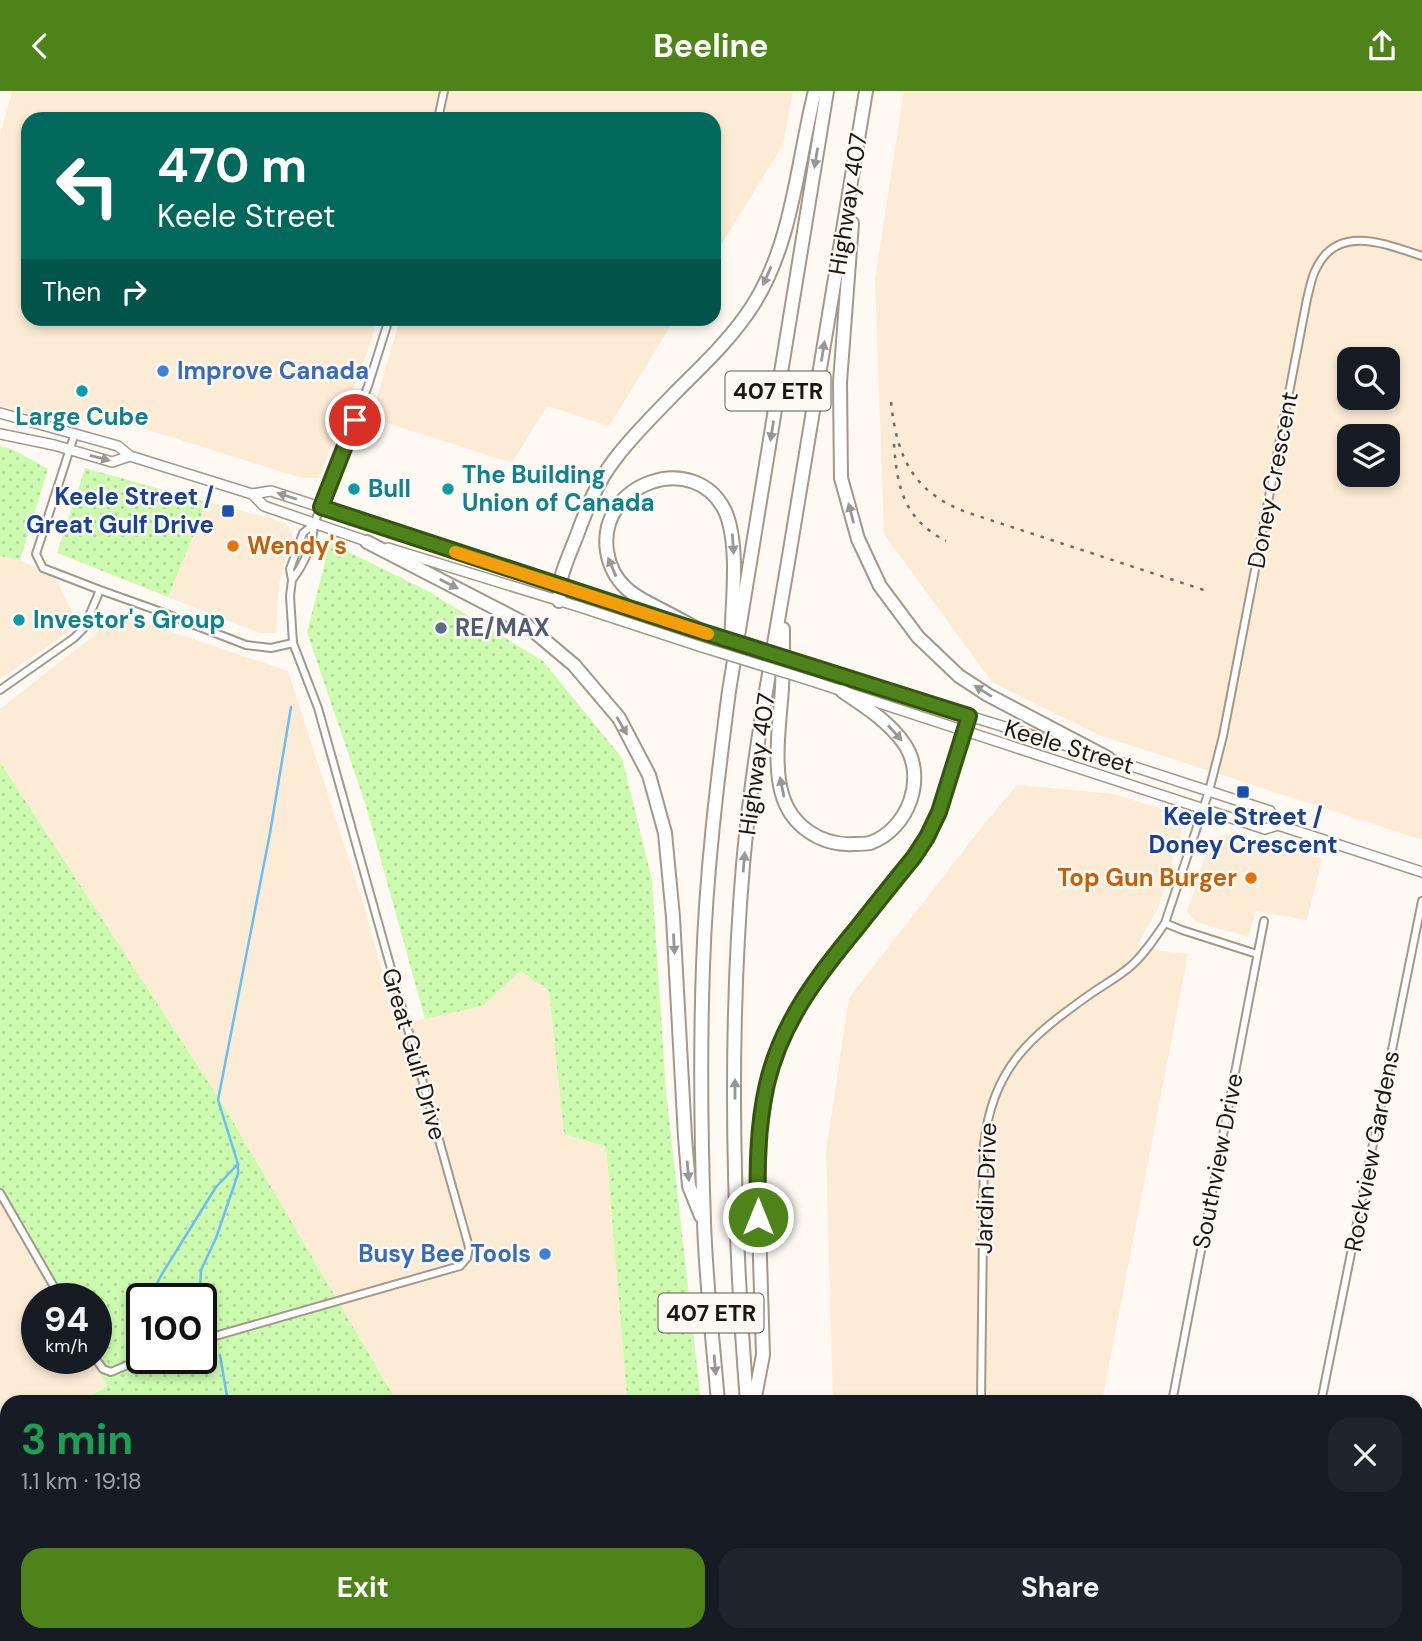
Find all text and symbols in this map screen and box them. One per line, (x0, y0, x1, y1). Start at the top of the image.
text: Beeline (653, 25, 769, 67)
icon: back (21, 27, 59, 65)
icon: share (1363, 27, 1401, 65)
street label: Highway 407 (821, 131, 874, 277)
text: 470 m (157, 133, 307, 197)
icon: left (42, 140, 133, 231)
one-way arrow (810, 147, 821, 169)
text: Keele Street (157, 195, 336, 237)
one-way arrow (761, 266, 773, 286)
icon: right (115, 273, 153, 311)
text: Then (42, 275, 101, 309)
one-way arrow (818, 340, 829, 362)
map controls (1337, 347, 1400, 487)
button: search (1337, 347, 1400, 410)
place label: Improve Canada (177, 355, 369, 386)
marker: Improve Canada (155, 363, 171, 379)
road number: 407 ETR (726, 371, 830, 411)
marker: Large Cube (74, 383, 90, 399)
street label: Doney Crescent (1240, 389, 1305, 571)
pin (325, 390, 385, 450)
place label: Large Cube (15, 401, 149, 432)
icon: arrive (336, 401, 374, 439)
one-way arrow (766, 420, 777, 442)
button: layers (1337, 424, 1400, 487)
one-way arrow (89, 453, 111, 464)
place label: The Building Union of Canada (462, 459, 655, 518)
place label: Bull (368, 473, 411, 504)
place label: Keele Street / Great Gulf Drive (26, 481, 214, 540)
marker: Bull (346, 481, 362, 497)
marker: The Building Union of Canada (440, 481, 456, 497)
one-way arrow (276, 490, 297, 501)
one-way arrow (845, 502, 855, 523)
marker: Keele Street / Great Gulf Drive (220, 503, 236, 519)
place label: Wendy's (247, 530, 347, 561)
one-way arrow (727, 533, 738, 555)
marker: Wendy's (225, 538, 241, 554)
one-way arrow (607, 556, 618, 577)
one-way arrow (439, 579, 459, 590)
place label: Investor's Group (33, 604, 225, 635)
marker: Investor's Group (11, 612, 27, 628)
place label: RE/MAX (455, 612, 550, 643)
marker: RE/MAX (433, 620, 449, 636)
one-way arrow (973, 685, 992, 698)
street label: Highway 407 (731, 691, 782, 837)
street label: Keele Street (1001, 712, 1138, 781)
one-way arrow (616, 716, 628, 735)
one-way arrow (887, 724, 903, 741)
one-way arrow (776, 776, 787, 798)
marker: Keele Street / Doney Crescent (1235, 784, 1251, 800)
place label: Keele Street / Doney Crescent (1148, 801, 1338, 860)
one-way arrow (739, 850, 750, 872)
place label: Top Gun Burger (1057, 862, 1237, 893)
marker: Top Gun Burger (1243, 870, 1259, 886)
one-way arrow (669, 933, 680, 955)
street label: Great Gulf Drive (375, 964, 454, 1143)
street label: Rockview Gardens (1337, 1048, 1406, 1254)
street label: Southview Drive (1185, 1071, 1250, 1251)
one-way arrow (729, 1078, 741, 1100)
street label: Jardin Drive (968, 1122, 1003, 1254)
one-way arrow (683, 1160, 694, 1182)
position arrow (721, 1180, 795, 1254)
place label: Busy Bee Tools (358, 1238, 531, 1269)
marker: Busy Bee Tools (537, 1246, 553, 1262)
speed limit sign: 100 (126, 1283, 217, 1374)
road number: 407 ETR (658, 1294, 764, 1333)
text: 94 (44, 1296, 89, 1342)
text: km/h (45, 1334, 88, 1358)
one-way arrow (710, 1355, 721, 1377)
text: 3 min (21, 1412, 133, 1467)
button: close (1328, 1418, 1402, 1492)
text: 1.1 km · 19:18 (21, 1466, 142, 1496)
button: Exit (21, 1548, 705, 1628)
button: Share (719, 1548, 1402, 1628)

